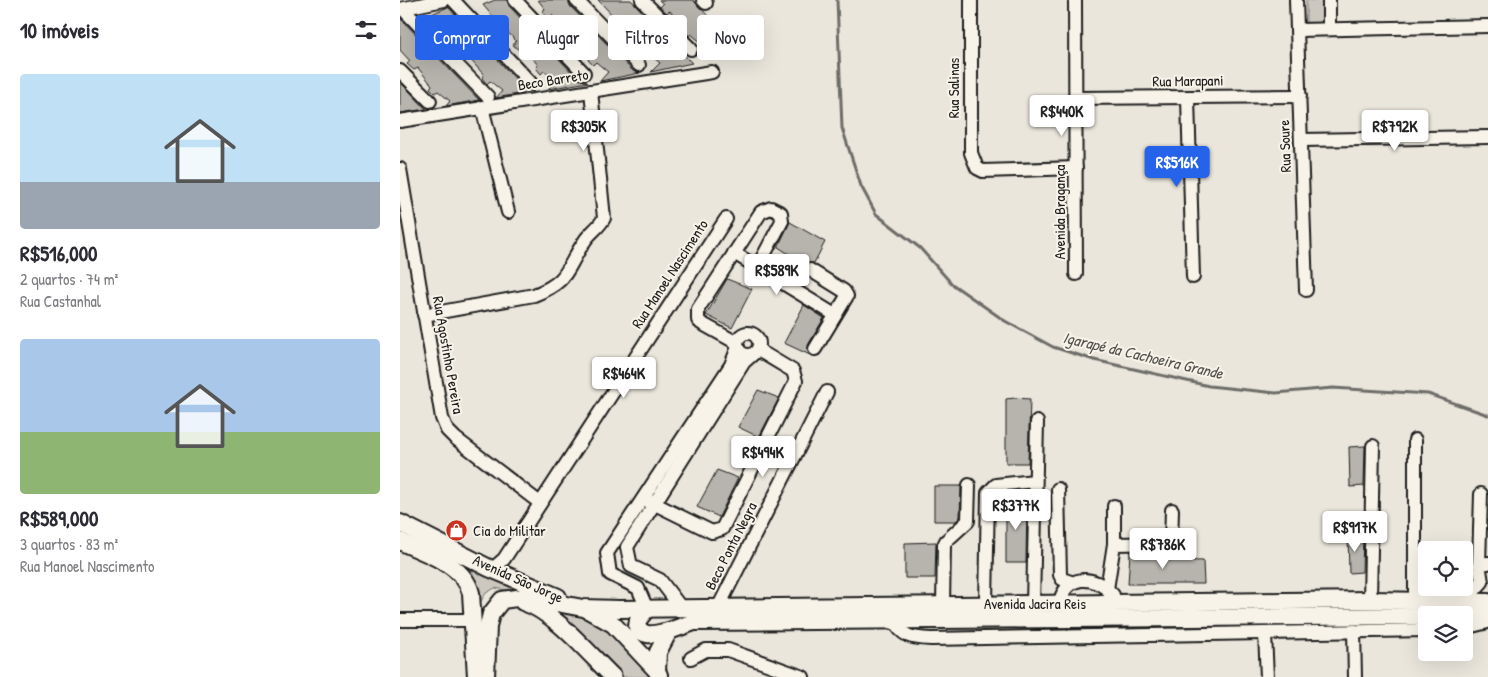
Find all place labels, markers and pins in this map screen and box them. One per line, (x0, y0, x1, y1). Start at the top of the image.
pin: R$440K (1021, 94, 1103, 137)
pin: R$305K (543, 110, 625, 152)
pin: R$792K (1354, 110, 1436, 152)
pin: R$516K (1136, 146, 1218, 188)
pin: R$589K (736, 254, 818, 296)
pin: R$464K (583, 356, 665, 399)
pin: R$494K (722, 436, 804, 478)
pin: R$377K (975, 488, 1057, 531)
pin: R$917K (1314, 510, 1396, 553)
shop icon: Cia do Militar (445, 519, 469, 543)
place label: Cia do Militar (473, 520, 546, 541)
pin: R$786K (1122, 528, 1204, 570)

